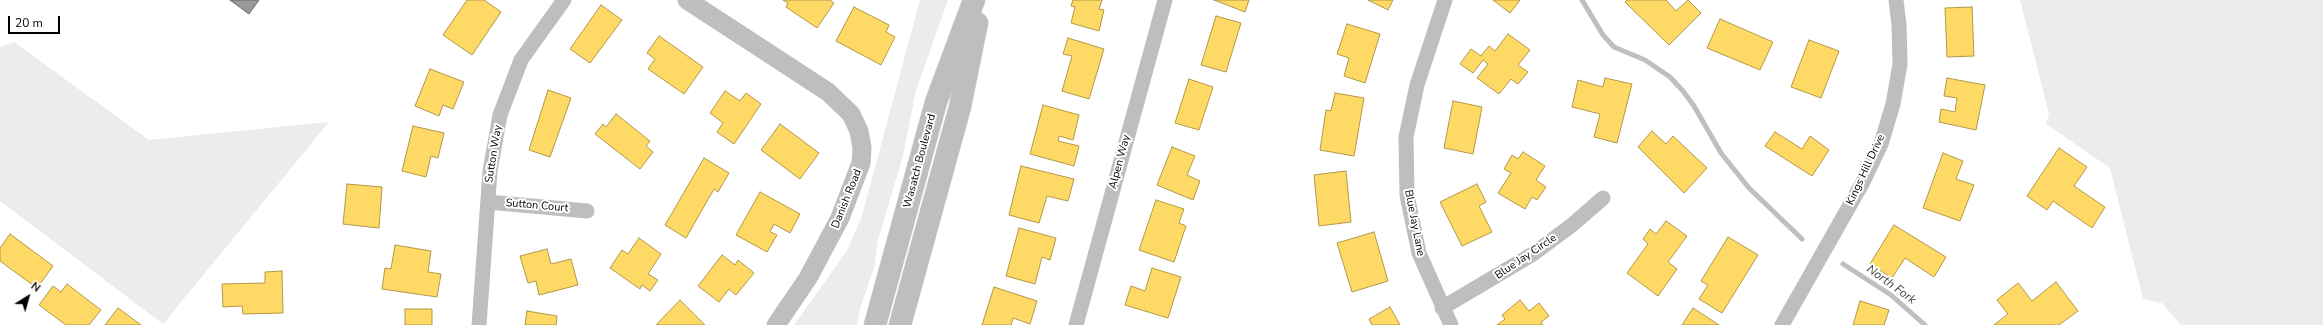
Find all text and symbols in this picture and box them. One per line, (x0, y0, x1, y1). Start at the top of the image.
scale bar (10, 8, 62, 34)
text: 20 m (15, 15, 43, 31)
street label: Wasatch Boulevard (901, 113, 939, 209)
street label: Sutton Way (483, 124, 505, 184)
street label: Alpen Way (1106, 133, 1134, 191)
street label: Kings Hill Drive (1844, 133, 1888, 207)
street label: Danish Road (829, 167, 865, 231)
street label: Blue Jay Lane (1401, 189, 1427, 257)
street label: Sutton Court (505, 197, 569, 215)
street label: Blue Jay Circle (1493, 232, 1559, 282)
water label: North Fork (1863, 262, 1919, 308)
north arrow (8, 277, 48, 317)
text: N (28, 279, 43, 295)

